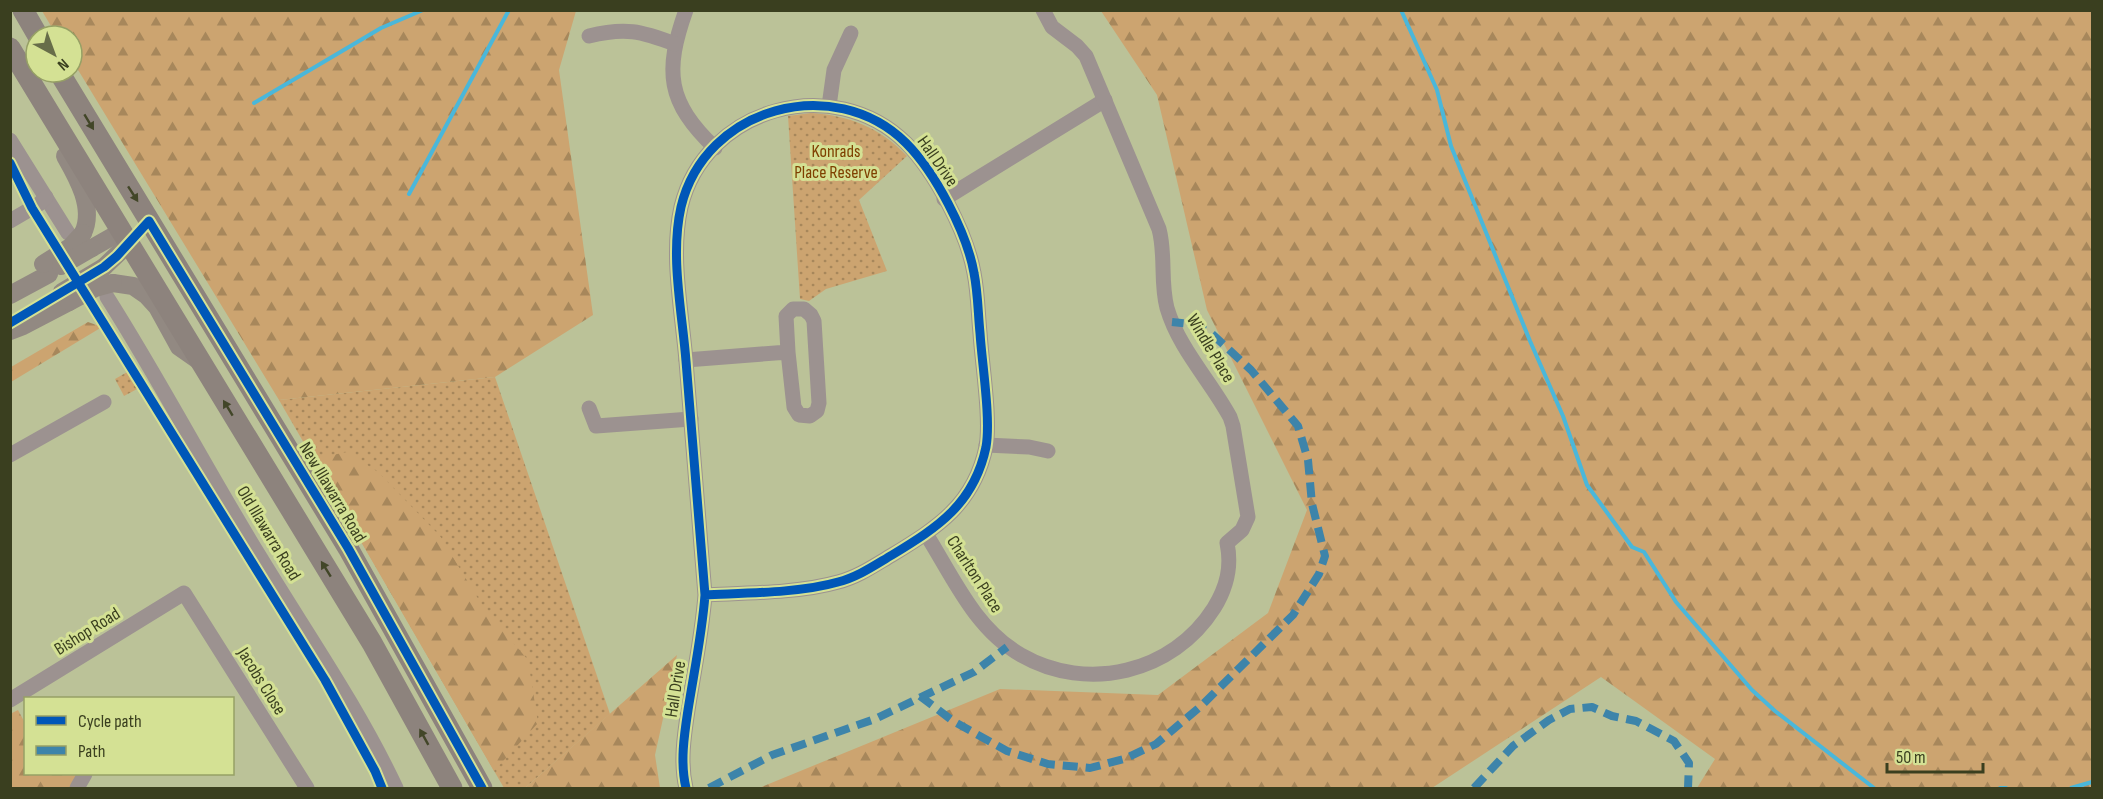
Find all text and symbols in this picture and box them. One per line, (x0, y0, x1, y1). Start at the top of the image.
north arrow (24, 24, 84, 84)
text: N (53, 54, 72, 74)
one-way arrow (84, 114, 94, 131)
street label: Hall Drive (913, 132, 963, 191)
park label: Konrads Place Reserve (794, 141, 878, 183)
one-way arrow (127, 186, 138, 202)
street label: Windle Place (1182, 310, 1239, 386)
one-way arrow (223, 400, 234, 416)
street label: New Illawarra Road (294, 438, 371, 546)
street label: Old Illawarra Road (232, 482, 305, 584)
street label: Charlton Place (942, 532, 1007, 617)
one-way arrow (321, 561, 332, 577)
street label: Bishop Road (51, 603, 124, 660)
street label: Jacobs Close (232, 643, 290, 719)
street label: Hall Drive (661, 659, 690, 719)
legend (24, 697, 234, 775)
text: Cycle path (78, 711, 142, 732)
one-way arrow (419, 728, 429, 745)
scale bar (1887, 736, 1983, 774)
text: Path (78, 741, 106, 762)
text: 50 m (1896, 747, 1926, 768)

